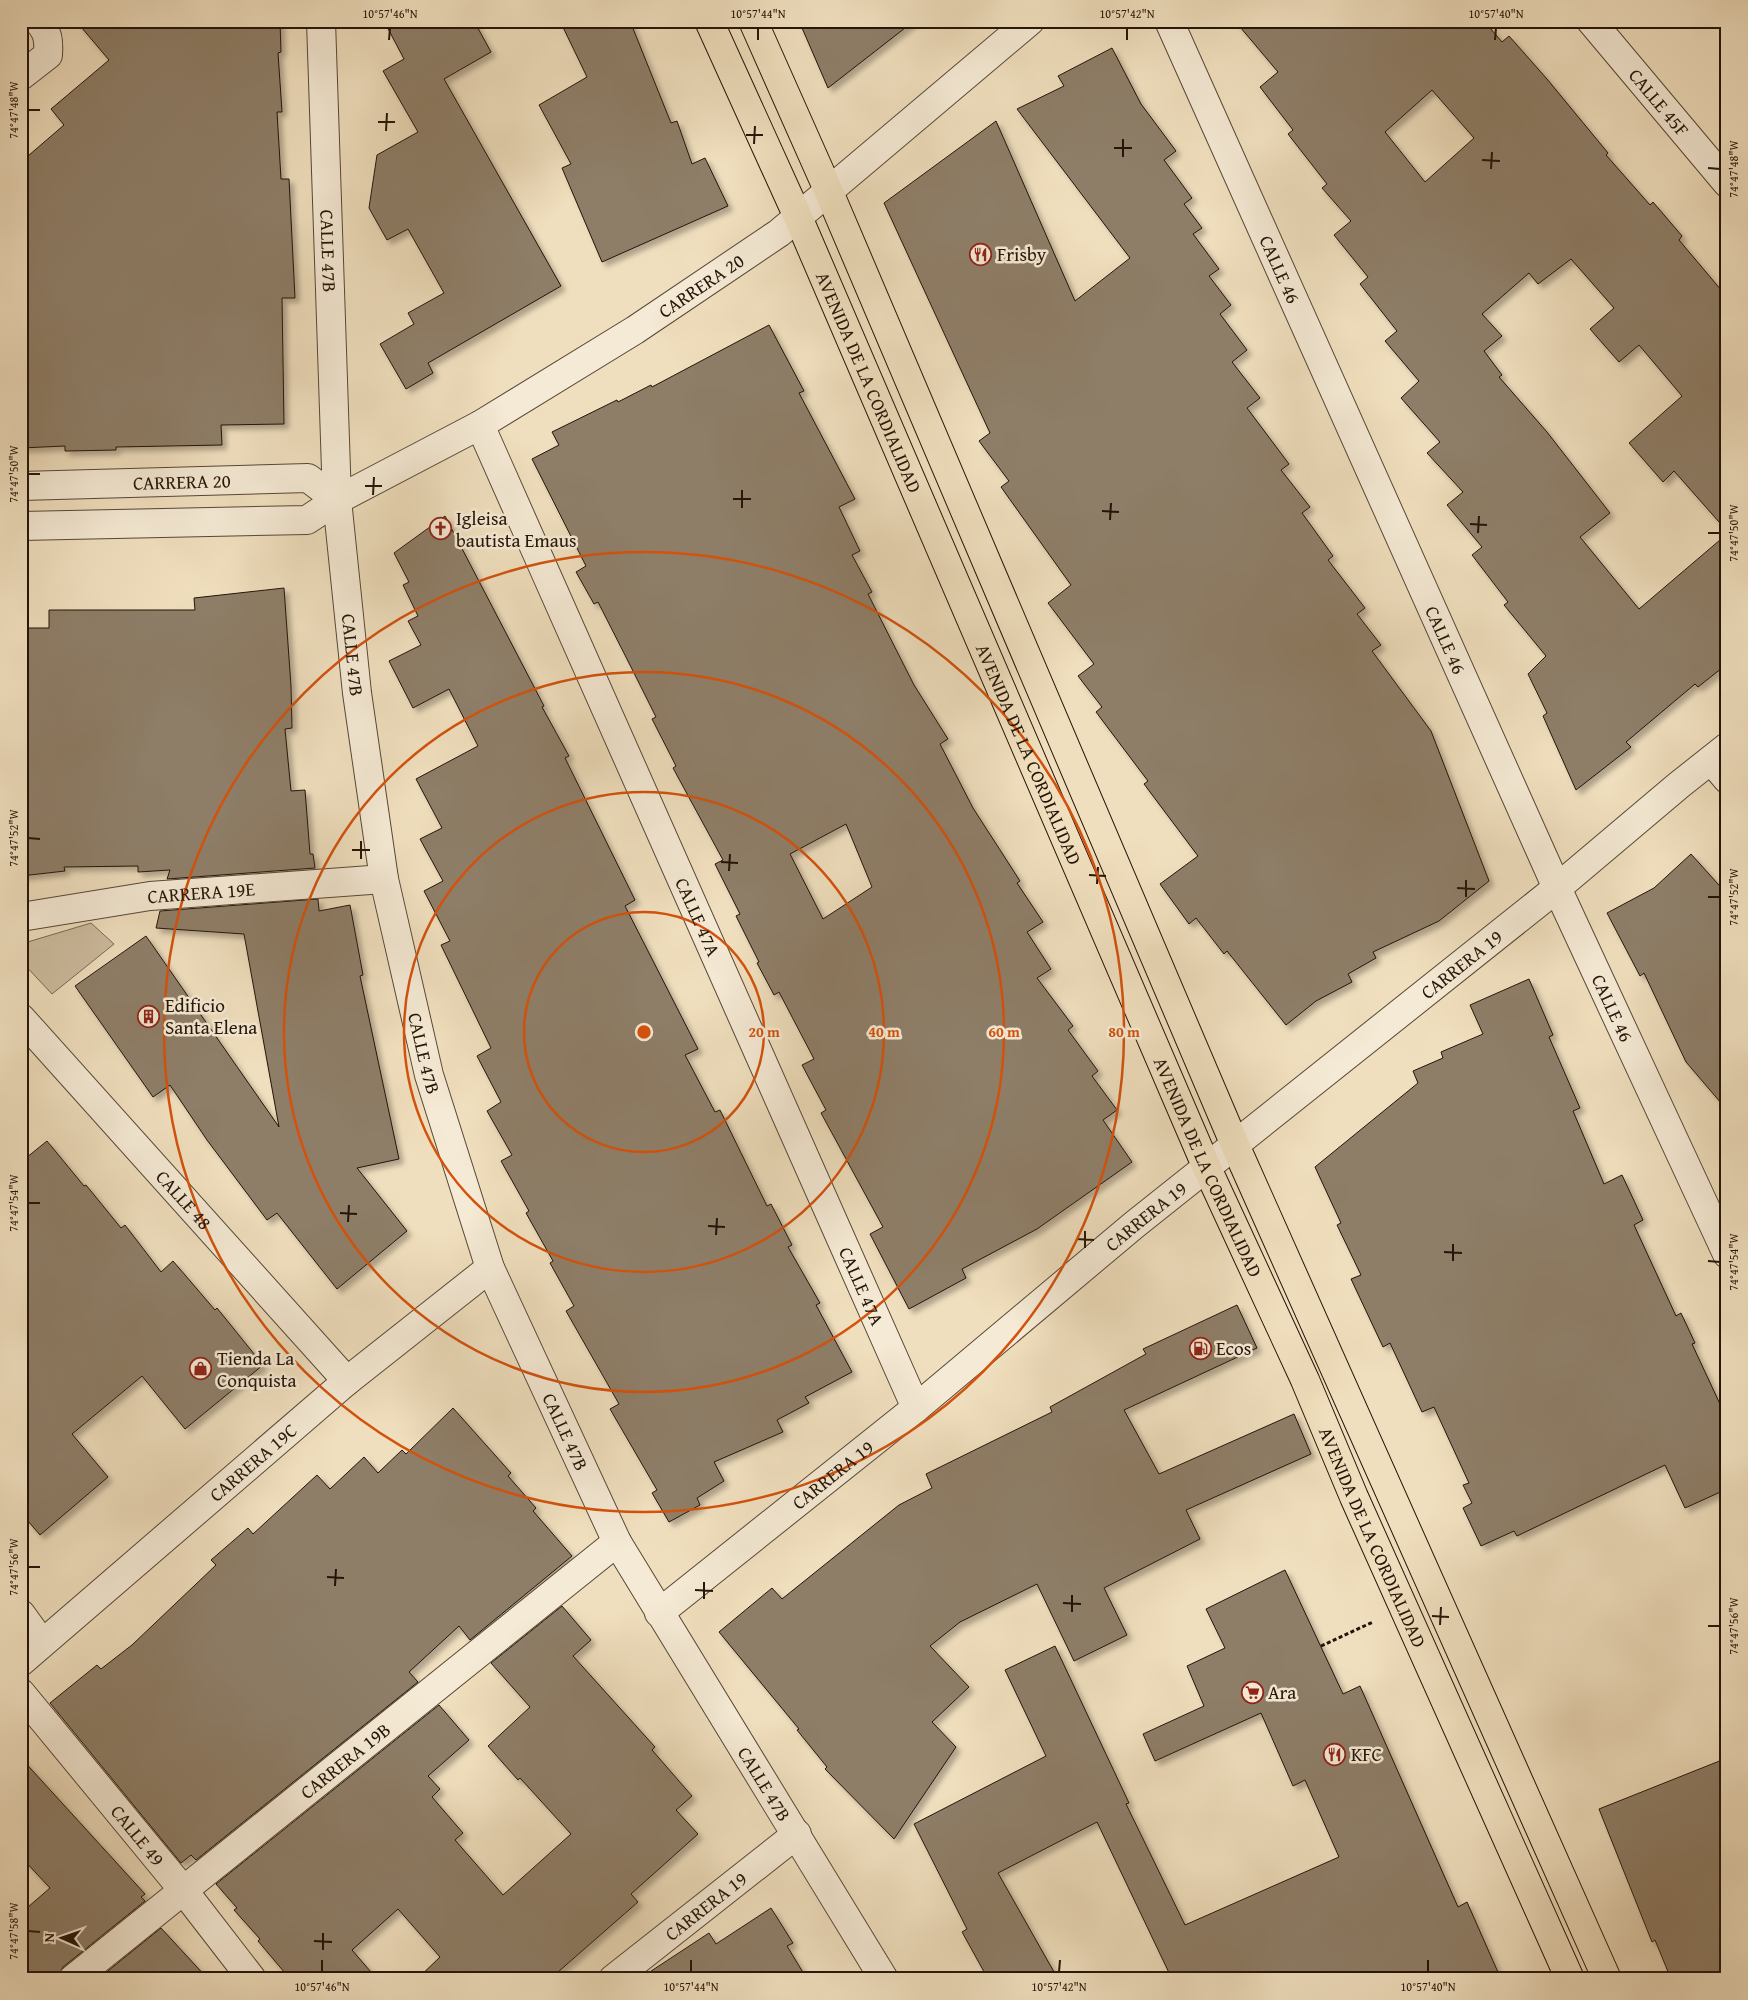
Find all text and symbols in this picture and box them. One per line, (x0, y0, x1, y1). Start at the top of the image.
text: 10°57'46"N (362, 5, 418, 22)
text: 10°57'44"N (730, 5, 786, 22)
text: 10°57'42"N (1099, 5, 1155, 22)
text: 10°57'40"N (1468, 5, 1524, 22)
street label: CALLE 45F (1622, 62, 1696, 142)
text: 74°47'48"W (5, 80, 22, 139)
text: 74°47'48"W (1725, 139, 1742, 198)
street label: CALLE 47B (313, 209, 344, 293)
street label: CALLE 46 (1253, 231, 1308, 308)
place label: Frisby (997, 240, 1047, 268)
restaurant icon: Frisby (969, 242, 993, 266)
street label: CARRERA 20 (653, 247, 749, 324)
street label: AVENIDA DE LA CORDIALIDAD (809, 267, 929, 497)
text: 74°47'50"W (5, 444, 22, 503)
street label: CARRERA 20 (133, 466, 231, 497)
text: 74°47'50"W (1725, 503, 1742, 562)
place label: Igleisa bautista Emaus (456, 504, 577, 554)
church icon: Igleisa bautista Emaus (428, 517, 452, 541)
street label: CALLE 46 (1418, 601, 1473, 678)
street label: CALLE 47B (335, 612, 371, 698)
street label: AVENIDA DE LA CORDIALIDAD (969, 639, 1089, 869)
text: 74°47'52"W (5, 808, 22, 867)
text: 74°47'52"W (1725, 867, 1742, 926)
street label: CALLE 47A (668, 873, 728, 961)
street label: CARRERA 19E (147, 874, 256, 910)
street label: CARRERA 19 (1414, 923, 1508, 1006)
street label: CALLE 46 (1585, 969, 1641, 1046)
place label: Edificio Santa Elena (165, 991, 257, 1041)
building icon: Edificio Santa Elena (137, 1004, 161, 1028)
street label: CALLE 47B (401, 1010, 448, 1097)
text: 20 m (748, 1021, 780, 1042)
text: 40 m (868, 1021, 900, 1042)
text: 60 m (988, 1021, 1020, 1042)
text: 80 m (1108, 1021, 1140, 1042)
centre of rings (635, 1023, 653, 1041)
street label: AVENIDA DE LA CORDIALIDAD (1147, 1053, 1270, 1282)
street label: CALLE 48 (150, 1163, 218, 1236)
text: 74°47'54"W (5, 1173, 22, 1232)
street label: CARRERA 19 (1099, 1174, 1192, 1258)
text: 74°47'54"W (1725, 1232, 1742, 1291)
street label: CALLE 47A (832, 1242, 892, 1330)
place label: Ecos (1216, 1334, 1251, 1362)
fuel station icon: Ecos (1188, 1336, 1212, 1360)
place label: Tienda La Conquista (217, 1344, 297, 1394)
shop icon: Tienda La Conquista (189, 1357, 213, 1381)
street label: CALLE 47B (536, 1388, 596, 1475)
street label: CARRERA 19C (203, 1416, 303, 1508)
street label: AVENIDA DE LA CORDIALIDAD (1312, 1422, 1434, 1652)
street label: CARRERA 19 (786, 1433, 880, 1516)
text: 74°47'56"W (5, 1537, 22, 1596)
text: 74°47'56"W (1725, 1596, 1742, 1655)
place label: Ara (1268, 1678, 1296, 1706)
supermarket icon: Ara (1240, 1680, 1264, 1704)
street label: CARRERA 19B (294, 1716, 396, 1805)
place label: KFC (1351, 1740, 1382, 1768)
street label: CALLE 47B (731, 1741, 798, 1826)
restaurant icon: KFC (1323, 1742, 1347, 1766)
street label: CALLE 49 (104, 1798, 172, 1872)
street label: CARRERA 19 (659, 1865, 753, 1947)
text: 74°47'58"W (5, 1901, 22, 1960)
north arrow (38, 1912, 88, 1962)
text: N (39, 1932, 59, 1943)
text: 10°57'46"N (294, 1978, 350, 1995)
text: 10°57'44"N (663, 1978, 719, 1995)
text: 10°57'42"N (1031, 1978, 1087, 1995)
text: 10°57'40"N (1400, 1978, 1456, 1995)

